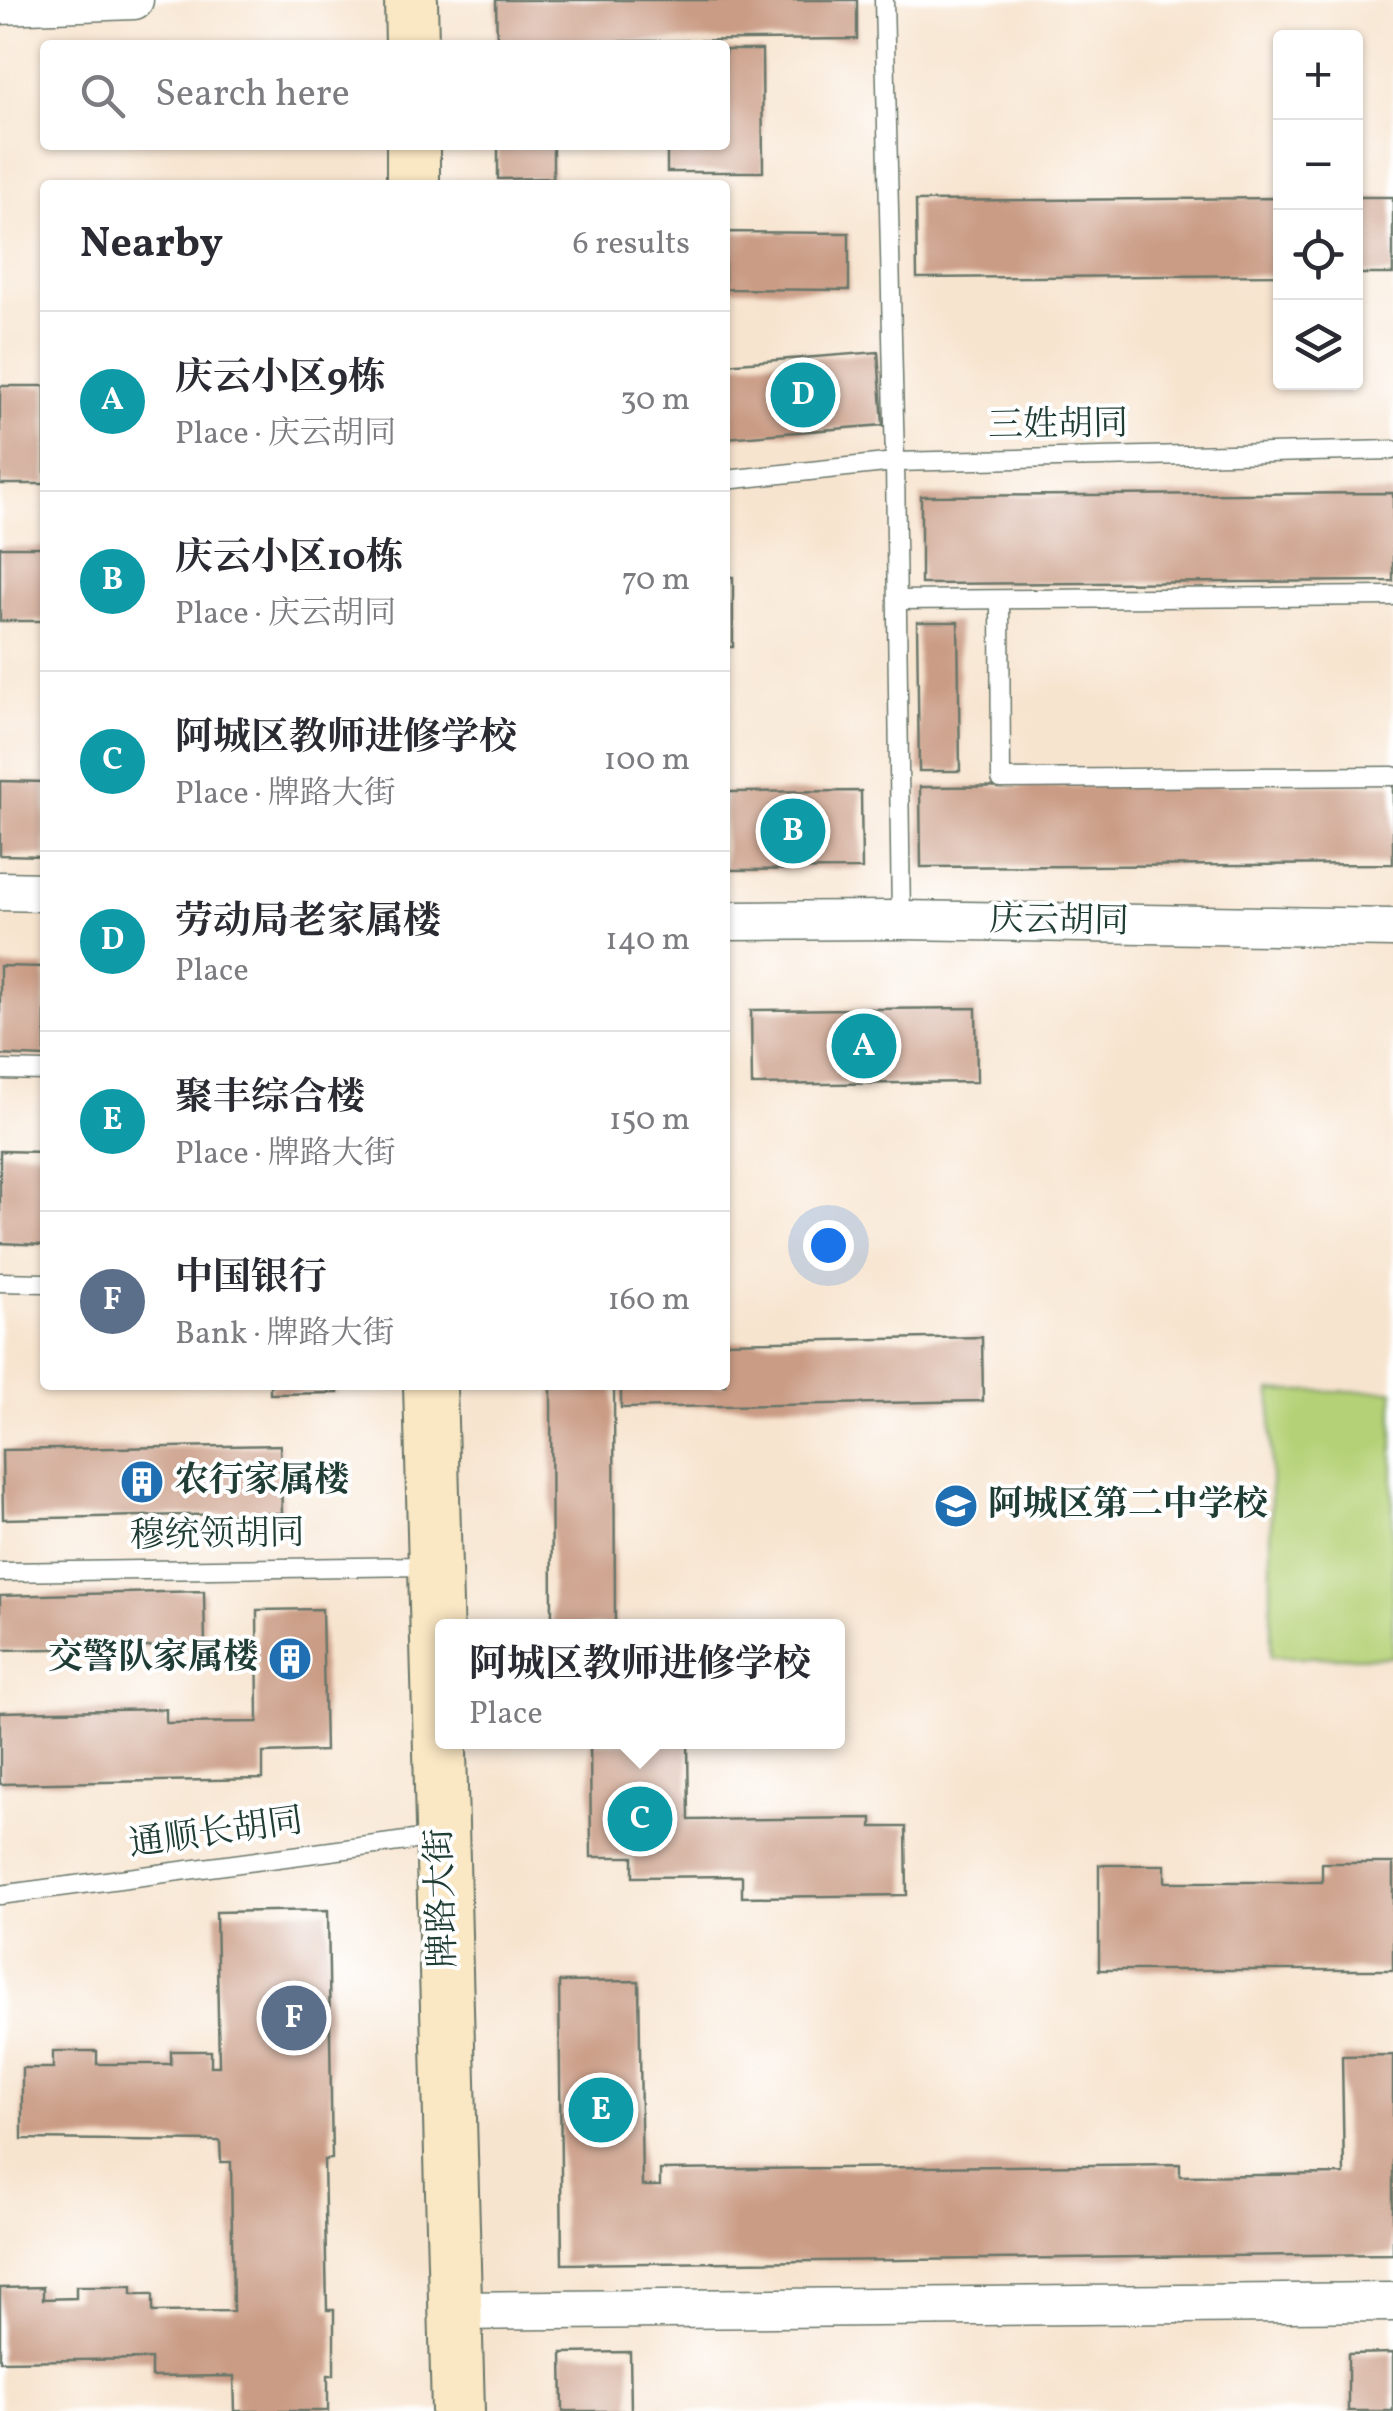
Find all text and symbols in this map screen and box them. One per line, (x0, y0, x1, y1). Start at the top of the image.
map controls (1273, 30, 1363, 390)
button: + (1273, 30, 1363, 120)
search box (40, 40, 730, 150)
icon: search (75, 68, 130, 123)
text: Search here (155, 69, 350, 122)
button: − (1273, 120, 1363, 210)
button: locate (1273, 210, 1363, 300)
text: Nearby (80, 216, 223, 275)
text: 6 results (573, 223, 690, 267)
button: layers (1273, 300, 1363, 390)
text: 庆云小区9栋 (175, 353, 386, 406)
pin: D (770, 358, 836, 432)
text: A (101, 379, 124, 423)
text: 30 m (620, 379, 690, 423)
street label: 三姓胡同 (988, 401, 1128, 451)
text: Place · 庆云胡同 (175, 413, 396, 457)
text: 庆云小区10栋 (175, 533, 404, 586)
text: B (102, 559, 123, 603)
text: 70 m (622, 559, 690, 603)
text: Place · 庆云胡同 (175, 593, 396, 637)
text: 阿城区教师进修学校 (175, 713, 517, 766)
text: C (102, 739, 123, 783)
text: 100 m (604, 739, 690, 783)
text: Place · 牌路大街 (175, 773, 396, 817)
pin: B (760, 794, 826, 868)
text: 劳动局老家属楼 (175, 897, 441, 950)
street label: 庆云胡同 (989, 897, 1129, 947)
text: D (101, 919, 124, 963)
text: 140 m (605, 919, 690, 963)
text: Place (175, 950, 249, 994)
pin: A (832, 1008, 896, 1084)
text: 聚丰综合楼 (175, 1073, 365, 1126)
text: E (102, 1099, 123, 1143)
text: 150 m (609, 1099, 690, 1143)
text: Place · 牌路大街 (175, 1133, 396, 1177)
your location (803, 1220, 854, 1271)
text: 中国银行 (175, 1253, 327, 1306)
text: F (103, 1279, 122, 1323)
text: 160 m (607, 1279, 690, 1323)
text: Bank · 牌路大街 (175, 1313, 395, 1357)
place label: 农行家属楼 (174, 1458, 349, 1506)
building icon: 农行家属楼 (119, 1459, 165, 1505)
place label: 阿城区第二中学校 (988, 1482, 1268, 1530)
school or university icon: 阿城区第二中学校 (933, 1483, 979, 1529)
street label: 穆统领胡同 (129, 1510, 305, 1562)
popup (435, 1619, 845, 1749)
place label: 交警队家属楼 (48, 1635, 258, 1683)
building icon: 交警队家属楼 (267, 1636, 313, 1682)
text: 阿城区教师进修学校 (469, 1640, 811, 1693)
text: Place (469, 1693, 543, 1737)
pin: C (608, 1782, 672, 1856)
street label: 通顺长胡同 (126, 1798, 306, 1870)
street label: 牌路大街 (417, 1827, 469, 1969)
pin: F (262, 1980, 326, 2056)
pin: E (568, 2072, 634, 2148)

